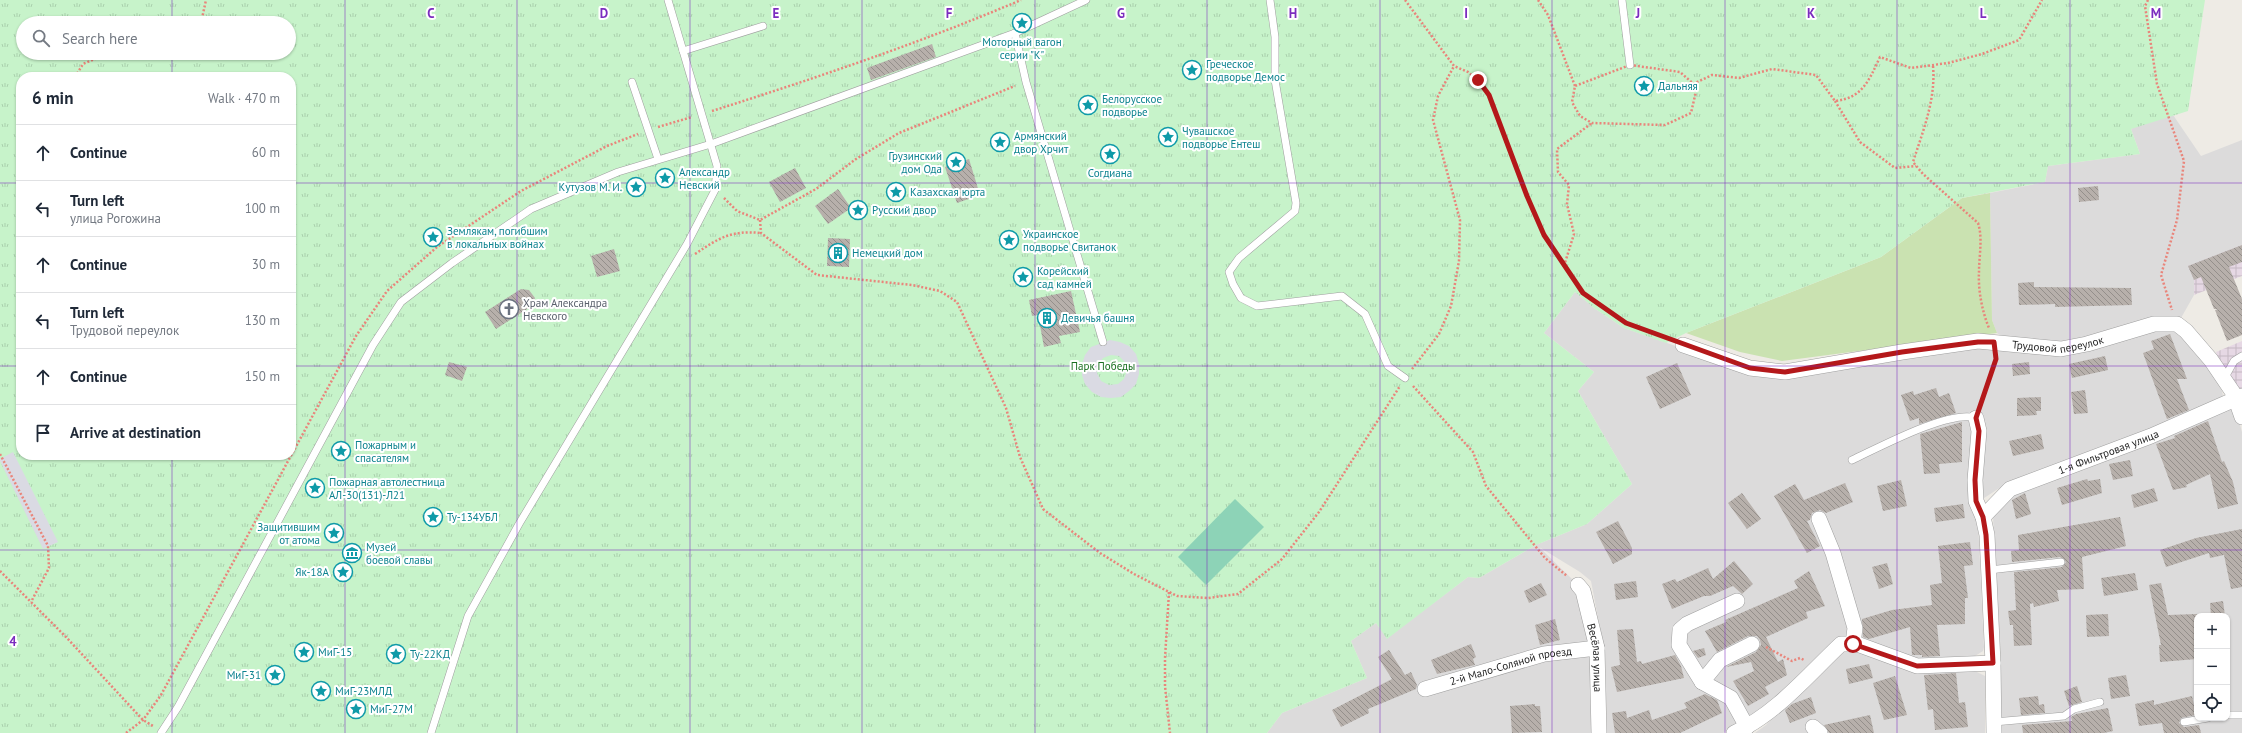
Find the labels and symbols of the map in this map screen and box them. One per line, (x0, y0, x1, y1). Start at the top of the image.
text: C (427, 5, 435, 22)
text: D (600, 5, 608, 22)
text: E (773, 5, 780, 22)
text: F (946, 5, 953, 22)
text: G (1117, 5, 1125, 22)
text: H (1289, 5, 1297, 22)
text: I (1464, 5, 1468, 22)
text: J (1635, 5, 1640, 22)
text: K (1807, 5, 1815, 22)
text: L (1980, 5, 1987, 22)
text: M (2151, 5, 2161, 22)
place icon: Моторный вагон серии "К" (1011, 12, 1033, 34)
place label: Моторный вагон серии "К" (982, 35, 1062, 62)
place label: Греческое подворье Демос (1206, 57, 1285, 84)
place icon: Греческое подворье Демос (1181, 59, 1203, 81)
route end (1469, 71, 1487, 89)
place icon: Дальняя (1633, 75, 1655, 97)
place label: Дальняя (1658, 79, 1698, 93)
place label: Белорусское подворье (1102, 92, 1162, 119)
place icon: Белорусское подворье (1077, 94, 1099, 116)
place label: Чувашское подворье Ентеш (1182, 124, 1260, 151)
place icon: Чувашское подворье Ентеш (1157, 126, 1179, 148)
place label: Армянский двор Хрчит (1014, 129, 1069, 156)
place icon: Армянский двор Хрчит (989, 131, 1011, 153)
place icon: Согдиана (1099, 143, 1121, 165)
place label: Грузинский дом Ода (888, 149, 942, 176)
place icon: Грузинский дом Ода (945, 151, 967, 173)
place label: Александр Невский (679, 165, 730, 192)
place label: Согдиана (1088, 166, 1132, 180)
place icon: Александр Невский (654, 167, 676, 189)
place icon: Кутузов М. И. (625, 176, 647, 198)
place label: Кутузов М. И. (559, 180, 622, 194)
place icon: Казахская юрта (885, 181, 907, 203)
place label: Казахская юрта (910, 185, 985, 199)
place icon: Русский двор (847, 199, 869, 221)
place label: Русский двор (872, 203, 936, 217)
place label: Землякам, погибшим в локальных войнах (447, 224, 548, 251)
place icon: Землякам, погибшим в локальных войнах (422, 226, 444, 248)
place label: Украинское подворье Свитанок (1023, 227, 1117, 254)
place icon: Украинское подворье Свитанок (998, 229, 1020, 251)
building icon: Немецкий дом (827, 242, 849, 264)
place label: Немецкий дом (852, 246, 923, 260)
place label: Корейский сад камней (1037, 264, 1092, 291)
place icon: Корейский сад камней (1012, 266, 1034, 288)
place label: Храм Александра Невского (523, 296, 607, 323)
church icon: Храм Александра Невского (498, 298, 520, 320)
building icon: Девичья башня (1036, 307, 1058, 329)
place label: Девичья башня (1061, 311, 1134, 325)
street label: Трудовой переулок (2011, 332, 2106, 356)
park label: Парк Победы (1071, 359, 1135, 373)
street label: 1-я Фильтровая улица (2056, 426, 2161, 477)
place label: Пожарным и спасателям (355, 438, 416, 465)
place icon: Пожарным и спасателям (330, 440, 352, 462)
place label: Пожарная автолестница АЛ-30(131)-Л21 (329, 475, 445, 502)
place icon: Пожарная автолестница АЛ-30(131)-Л21 (304, 477, 326, 499)
place icon: Ту-134УБЛ (422, 506, 444, 528)
place label: Ту-134УБЛ (447, 510, 498, 524)
place label: Защитившим от атома (257, 520, 320, 547)
place icon: Защитившим от атома (323, 522, 345, 544)
place label: Музей боевой славы (366, 540, 432, 567)
museum icon: Музей боевой славы (341, 542, 363, 564)
place icon: Як-18А (332, 561, 354, 583)
place label: Як-18А (295, 565, 330, 579)
street label: Весёлая улица (1584, 622, 1605, 692)
text: 4 (9, 633, 17, 650)
route start (1844, 635, 1862, 653)
place icon: МиГ-15 (293, 641, 315, 663)
place icon: Ту-22КД (385, 643, 407, 665)
street label: 2-й Мало-Соляной проезд (1448, 644, 1573, 688)
place label: МиГ-15 (318, 645, 352, 659)
place label: Ту-22КД (410, 647, 451, 661)
place icon: МиГ-31 (264, 664, 286, 686)
place label: МиГ-31 (227, 668, 261, 682)
place icon: МиГ-23МЛД (310, 680, 332, 702)
place label: МиГ-23МЛД (335, 684, 393, 698)
place icon: МиГ-27М (345, 698, 367, 720)
place label: МиГ-27М (370, 702, 413, 716)

